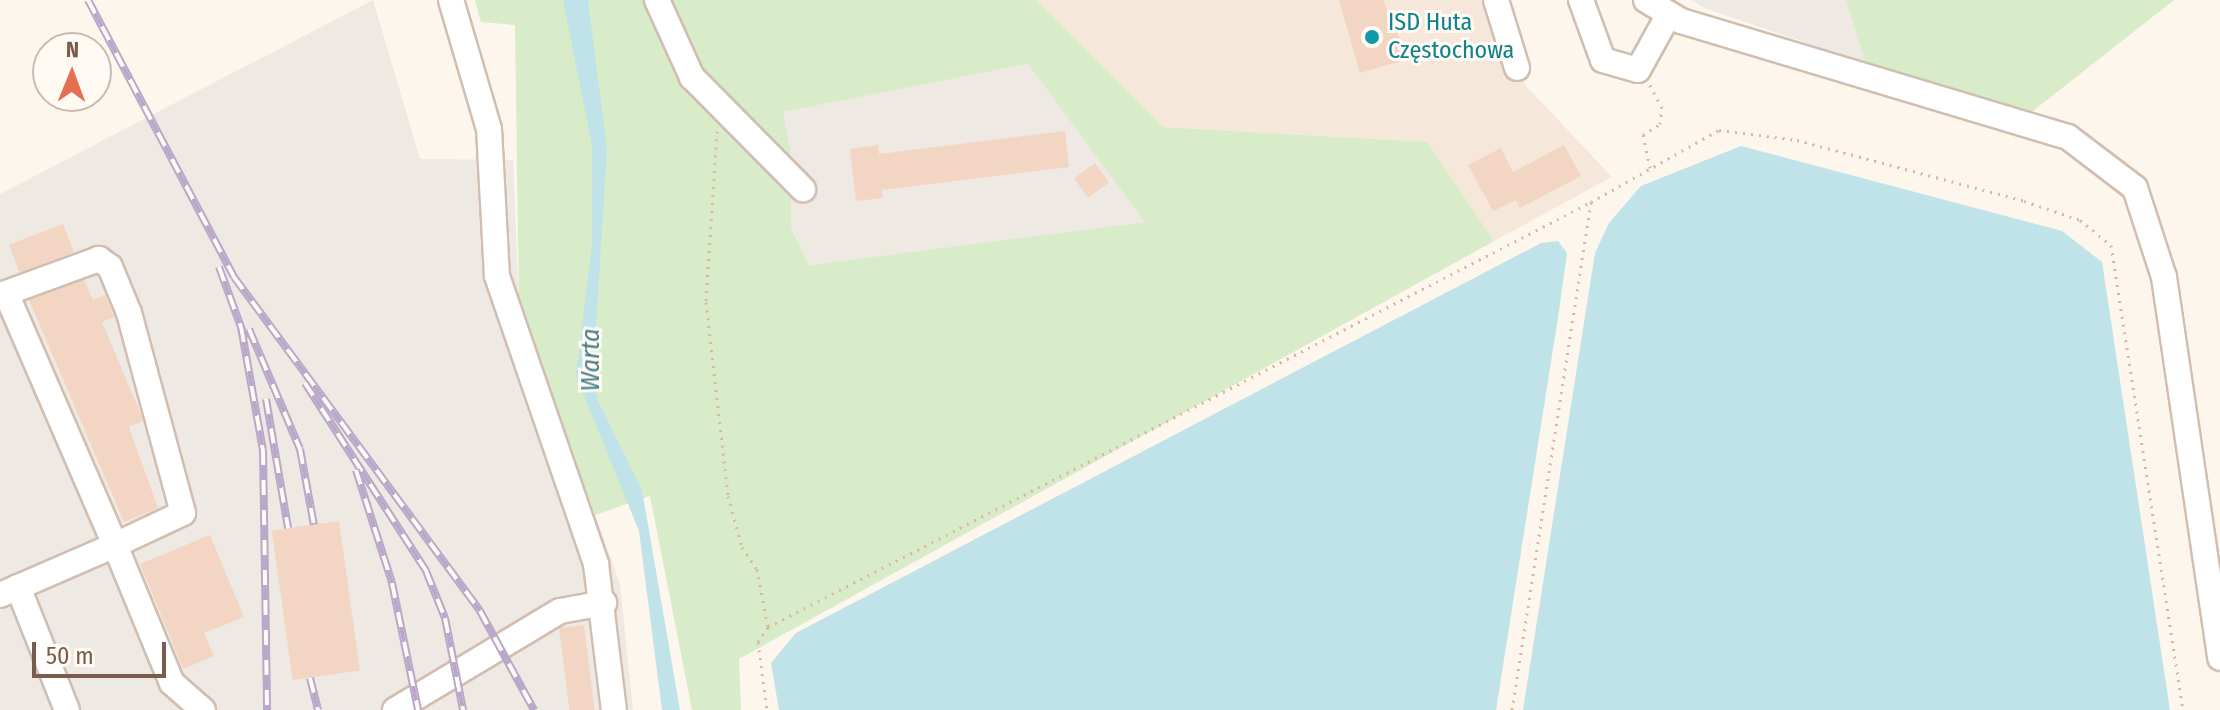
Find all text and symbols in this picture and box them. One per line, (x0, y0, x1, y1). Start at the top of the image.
place label: ISD Huta Częstochowa (1388, 9, 1514, 65)
marker: ISD Huta Częstochowa (1363, 28, 1381, 46)
north arrow (32, 32, 112, 112)
text: N (66, 36, 79, 63)
water label: Warta (575, 329, 607, 391)
scale bar (36, 626, 170, 676)
text: 50 m (46, 642, 94, 670)

